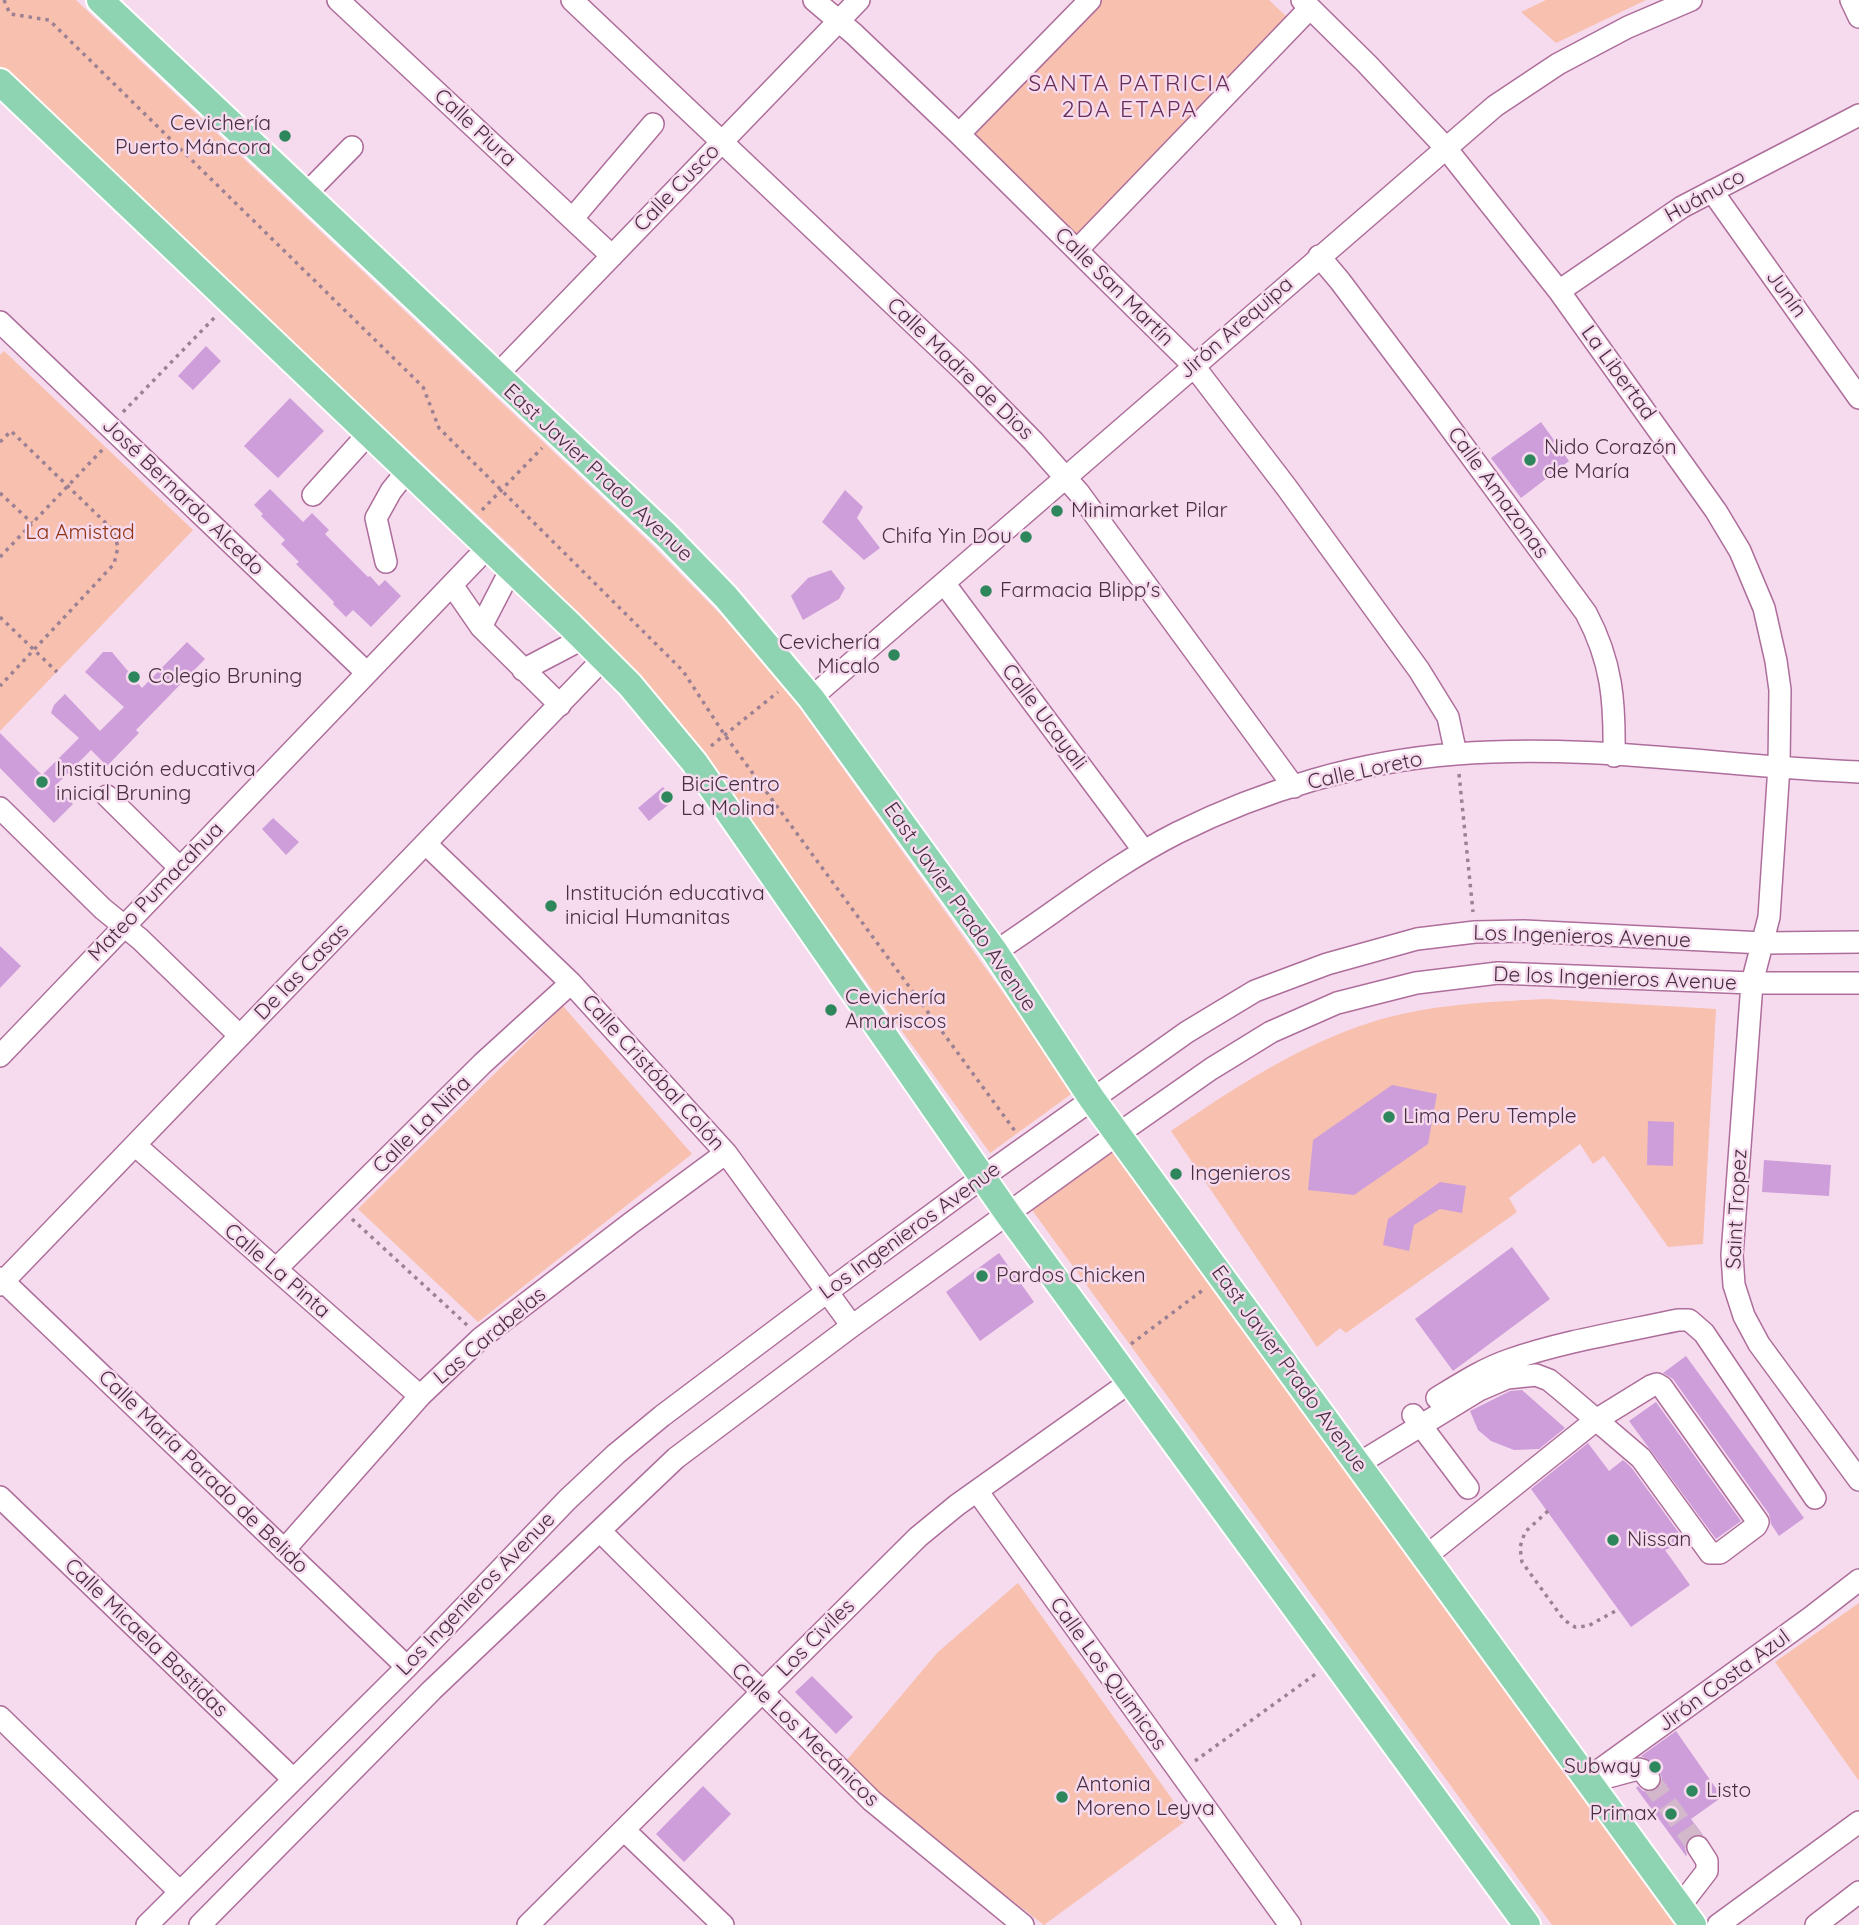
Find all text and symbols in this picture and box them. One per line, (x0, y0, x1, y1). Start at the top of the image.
district label: SANTA PATRICIA 2DA ETAPA (1030, 70, 1230, 124)
street label: Calle Piura (429, 84, 521, 172)
place label: Cevichería Puerto Máncora (115, 111, 271, 161)
marker: Cevichería Puerto Máncora (277, 128, 293, 144)
street label: Calle Cusco (629, 139, 725, 237)
street label: Huánuco (1661, 164, 1749, 228)
street label: Calle San Martín (1049, 222, 1179, 352)
street label: Junín (1760, 265, 1812, 323)
street label: Jirón Arequipa (1174, 272, 1298, 384)
street label: Calle Madre de Dios (881, 293, 1039, 445)
street label: La Libertad (1575, 321, 1661, 425)
street label: East Javier Prado Avenue (498, 379, 698, 567)
street label: José Bernardo Alcedo (97, 413, 269, 581)
street label: Calle Amazonas (1442, 422, 1554, 564)
place label: Nido Corazón de María (1544, 435, 1677, 485)
marker: Nido Corazón de María (1522, 452, 1538, 468)
place label: Minimarket Pilar (1071, 498, 1228, 524)
marker: Minimarket Pilar (1049, 503, 1065, 519)
park label: La Amistad (25, 520, 135, 546)
place label: Chifa Yin Dou (882, 524, 1012, 550)
marker: Chifa Yin Dou (1018, 529, 1034, 545)
place label: Farmacia Blipp's (1000, 578, 1160, 604)
marker: Farmacia Blipp's (978, 583, 994, 599)
place label: Cevichería Micalo (779, 630, 880, 680)
marker: Cevichería Micalo (886, 647, 902, 663)
street label: Calle Ucayali (996, 659, 1092, 775)
place label: Colegio Bruning (148, 664, 302, 690)
marker: Colegio Bruning (126, 669, 142, 685)
street label: Calle Loreto (1305, 747, 1425, 795)
place label: Institución educativa inicial Bruning (56, 757, 256, 807)
place label: BiciCentro La Molina (681, 772, 780, 822)
marker: Institución educativa inicial Bruning (34, 774, 50, 790)
marker: BiciCentro La Molina (659, 789, 675, 805)
street label: East Javier Prado Avenue (878, 798, 1042, 1016)
street label: Mateo Pumacahua (83, 817, 229, 967)
place label: Institución educativa inicial Humanitas (565, 881, 765, 931)
marker: Institución educativa inicial Humanitas (543, 898, 559, 914)
street label: De las Casas (250, 918, 354, 1026)
street label: Los Ingenieros Avenue (1473, 921, 1691, 953)
street label: De los Ingenieros Avenue (1493, 962, 1737, 996)
place label: Cevichería Amariscos (845, 985, 946, 1035)
street label: Calle Cristóbal Colón (576, 990, 730, 1156)
marker: Cevichería Amariscos (823, 1002, 839, 1018)
street label: Calle La Niña (368, 1071, 476, 1179)
place label: Lima Peru Temple (1403, 1104, 1577, 1130)
marker: Lima Peru Temple (1381, 1109, 1397, 1125)
street label: Saint Tropez (1721, 1148, 1753, 1270)
street label: Los Ingenieros Avenue (815, 1157, 1005, 1305)
place label: Ingenieros (1190, 1161, 1291, 1187)
marker: Ingenieros (1168, 1166, 1184, 1182)
street label: Calle La Pinta (219, 1218, 335, 1324)
street label: East Javier Prado Avenue (1206, 1261, 1372, 1477)
place label: Pardos Chicken (996, 1263, 1146, 1289)
marker: Pardos Chicken (974, 1268, 990, 1284)
street label: Las Carabelas (429, 1282, 551, 1390)
street label: Calle María Parado de Belido (93, 1365, 313, 1579)
street label: Los Ingenieros Avenue (391, 1507, 561, 1681)
place label: Nissan (1627, 1527, 1692, 1553)
marker: Nissan (1605, 1532, 1621, 1548)
street label: Calle Micaela Bastidas (59, 1553, 233, 1723)
street label: Calle Los Quimicos (1044, 1593, 1172, 1755)
street label: Los Civiles (772, 1594, 860, 1682)
street label: Jirón Costa Azul (1653, 1625, 1795, 1737)
street label: Calle Los Mecánicos (726, 1658, 884, 1812)
place label: Subway (1564, 1754, 1641, 1780)
marker: Subway (1647, 1759, 1663, 1775)
place label: Antonia Moreno Leyva (1076, 1772, 1215, 1822)
place label: Listo (1706, 1778, 1751, 1804)
marker: Listo (1684, 1783, 1700, 1799)
marker: Antonia Moreno Leyva (1054, 1789, 1070, 1805)
place label: Primax (1590, 1801, 1657, 1827)
marker: Primax (1663, 1806, 1679, 1822)

